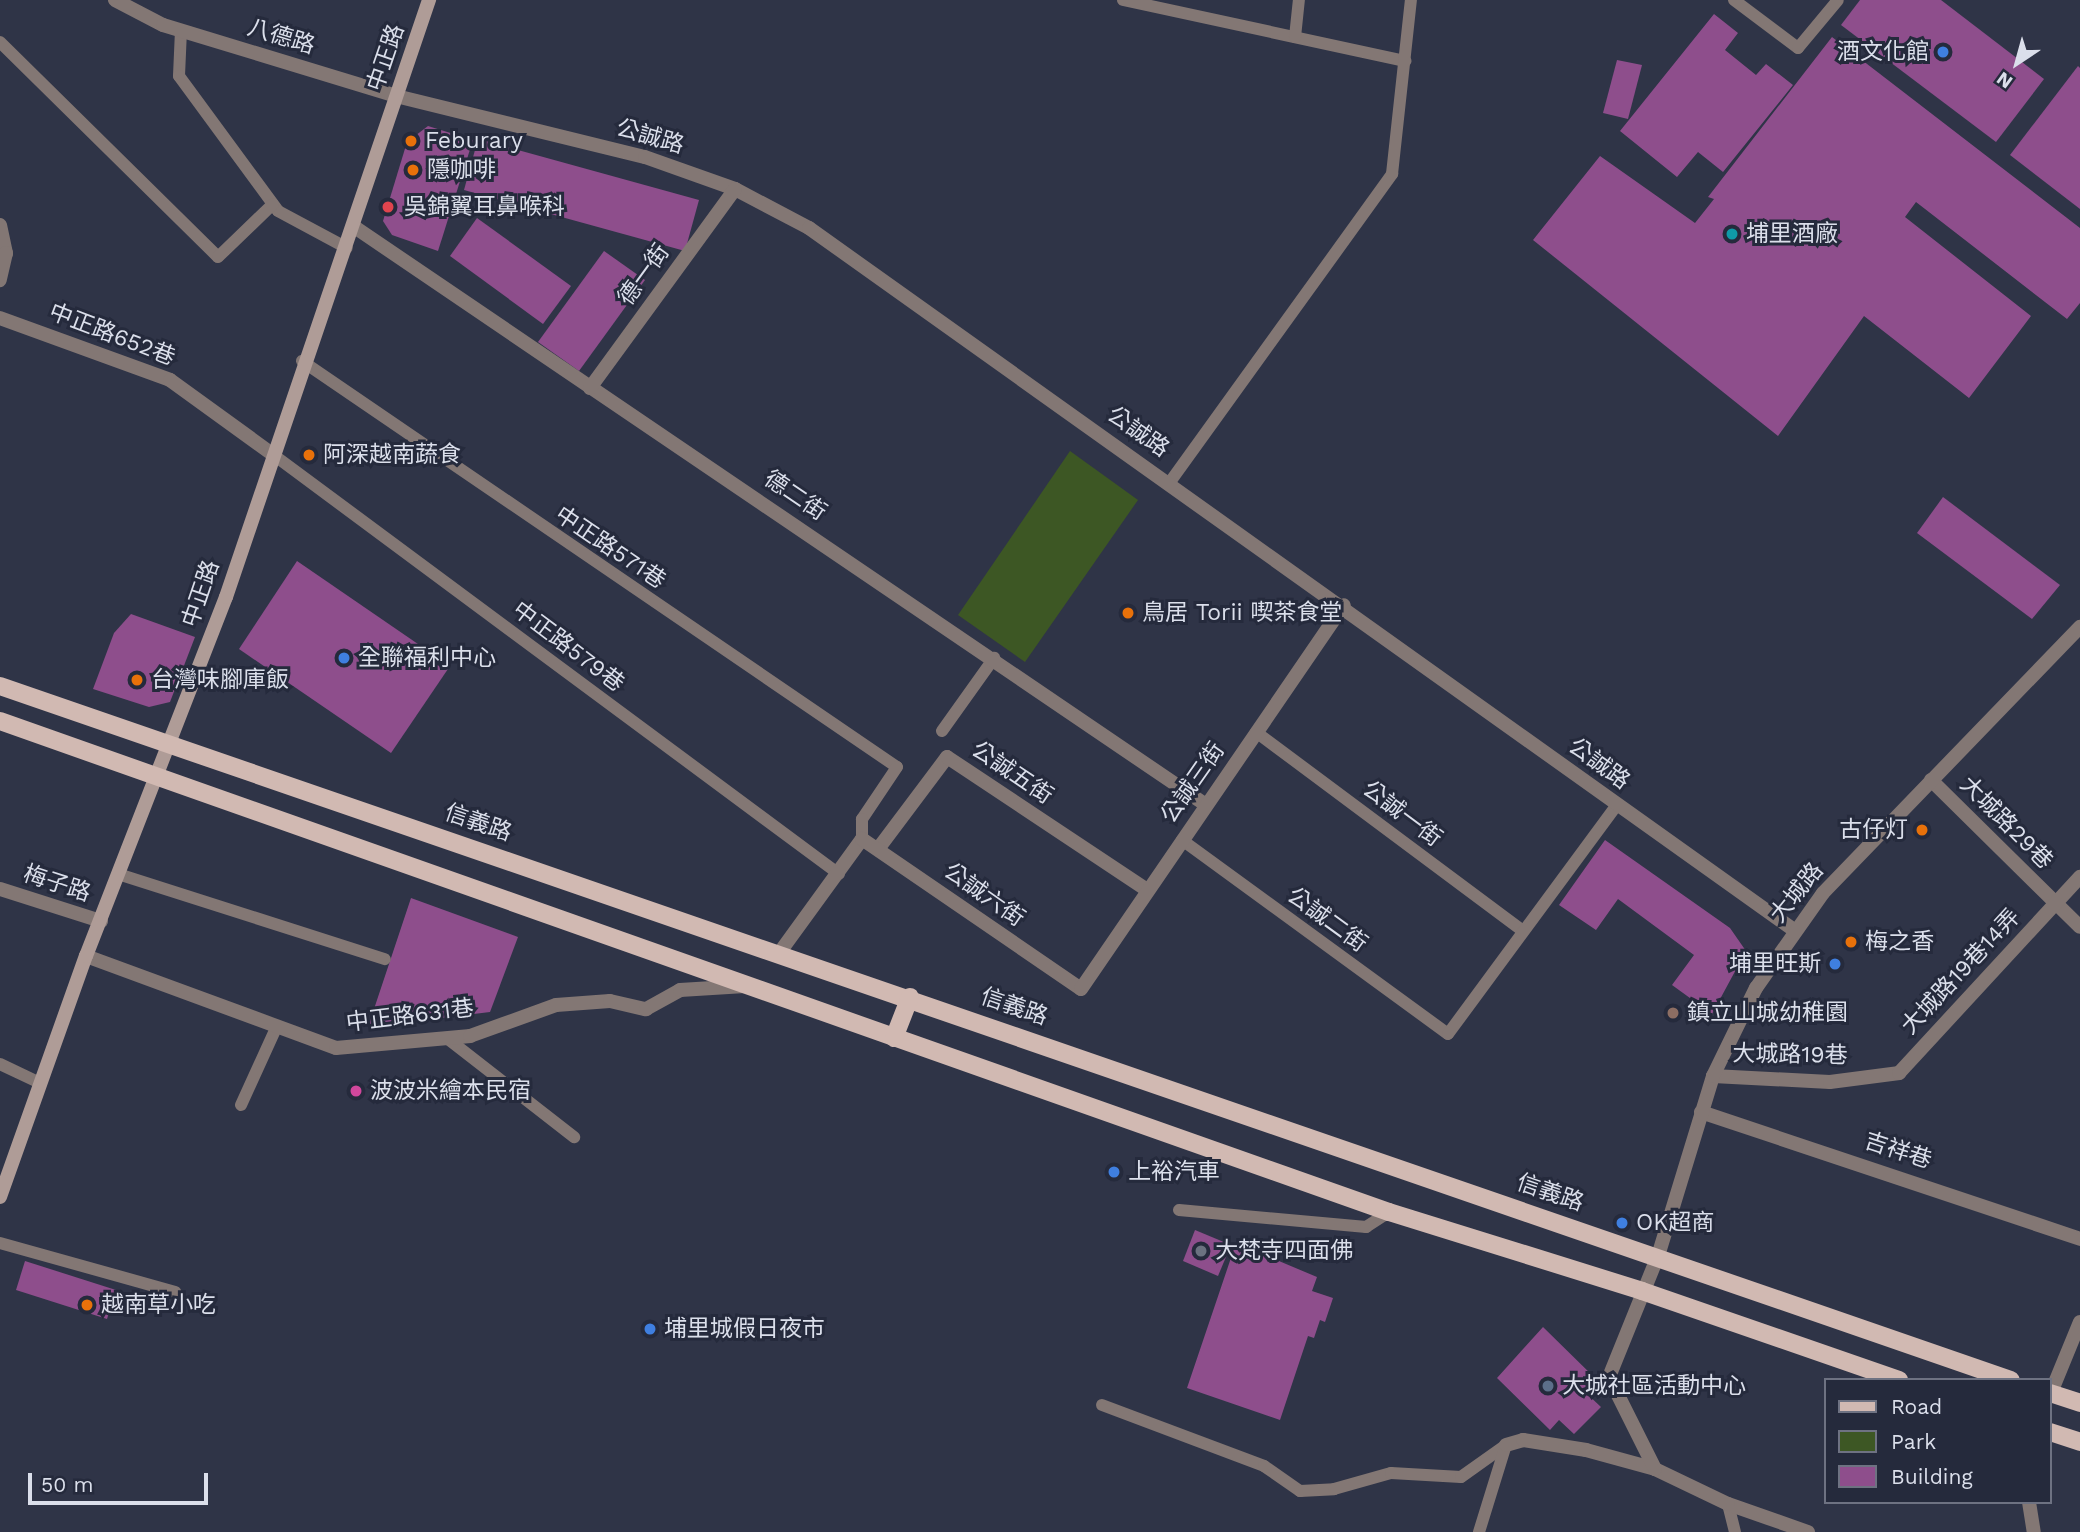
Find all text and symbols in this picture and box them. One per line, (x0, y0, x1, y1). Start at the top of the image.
street label: 八德路 (244, 14, 318, 60)
street label: 中正路 (362, 21, 410, 95)
north arrow (1982, 28, 2052, 98)
place label: 酒文化館 (1837, 38, 1929, 66)
marker: 酒文化館 (1935, 44, 1951, 60)
text: N (1992, 67, 2017, 94)
street label: 公誠路 (613, 114, 687, 160)
place label: Feburary (425, 127, 523, 155)
marker: Feburary (403, 133, 419, 149)
place label: 隱咖啡 (427, 156, 496, 184)
marker: 隱咖啡 (405, 162, 421, 178)
place label: 吳錦翼耳鼻喉科 (404, 193, 565, 221)
marker: 吳錦翼耳鼻喉科 (378, 197, 398, 217)
place label: 埔里酒廠 (1746, 220, 1838, 248)
marker: 埔里酒廠 (1724, 226, 1740, 242)
street label: 德一街 (613, 239, 675, 311)
street label: 中正路652巷 (45, 298, 179, 372)
street label: 公誠路 (1102, 401, 1174, 463)
place label: 阿深越南蔬食 (323, 441, 461, 469)
marker: 阿深越南蔬食 (301, 447, 317, 463)
street label: 德二街 (759, 465, 831, 527)
street label: 中正路571巷 (550, 501, 670, 595)
street label: 中正路 (177, 557, 225, 631)
street label: 中正路579巷 (507, 596, 629, 698)
place label: 鳥居 Torii 喫茶食堂 (1142, 599, 1342, 627)
marker: 鳥居 Torii 喫茶食堂 (1120, 605, 1136, 621)
place label: 全聯福利中心 (358, 644, 496, 672)
marker: 全聯福利中心 (336, 650, 352, 666)
place label: 台灣味腳庫飯 (151, 666, 289, 694)
marker: 台灣味腳庫飯 (129, 672, 145, 688)
street label: 公誠路 (1563, 733, 1635, 795)
street label: 公誠五街 (966, 736, 1058, 810)
street label: 公誠三街 (1155, 737, 1231, 829)
street label: 大城路29巷 (1954, 771, 2058, 875)
street label: 公誠一街 (1357, 775, 1447, 853)
street label: 信義路 (441, 799, 515, 847)
place label: 古仔灯 (1839, 816, 1908, 844)
marker: 古仔灯 (1914, 822, 1930, 838)
street label: 公誠六街 (938, 857, 1030, 933)
street label: 大城路 (1765, 858, 1829, 928)
street label: 梅子路 (20, 860, 94, 908)
street label: 公誠二街 (1282, 882, 1372, 958)
street label: 大城路19巷14弄 (1896, 904, 2026, 1040)
place label: 梅之香 (1865, 928, 1934, 956)
marker: 梅之香 (1843, 934, 1859, 950)
place label: 埔里旺斯 (1729, 950, 1821, 978)
marker: 埔里旺斯 (1827, 956, 1843, 972)
street label: 信義路 (977, 983, 1051, 1031)
street label: 中正路631巷 (345, 994, 475, 1038)
place label: 鎮立山城幼稚園 (1687, 999, 1848, 1027)
marker: 鎮立山城幼稚園 (1665, 1005, 1681, 1021)
street label: 大城路19巷 (1732, 1040, 1848, 1070)
place label: 波波米繪本民宿 (370, 1077, 531, 1105)
marker: 波波米繪本民宿 (348, 1083, 364, 1099)
street label: 吉祥巷 (1861, 1127, 1935, 1175)
place label: 上裕汽車 (1128, 1158, 1220, 1186)
marker: 上裕汽車 (1106, 1164, 1122, 1180)
street label: 信義路 (1513, 1169, 1587, 1217)
place label: OK超商 (1636, 1209, 1714, 1237)
marker: OK超商 (1614, 1215, 1630, 1231)
place label: 大梵寺四面佛 (1215, 1237, 1353, 1265)
marker: 大梵寺四面佛 (1193, 1243, 1209, 1259)
place label: 越南草小吃 (101, 1291, 216, 1319)
marker: 越南草小吃 (79, 1297, 95, 1313)
place label: 埔里城假日夜市 (664, 1315, 825, 1343)
marker: 埔里城假日夜市 (642, 1321, 658, 1337)
place label: 大城社區活動中心 (1562, 1372, 1746, 1400)
marker: 大城社區活動中心 (1540, 1378, 1556, 1394)
legend (1825, 1378, 2052, 1504)
text: Road (1891, 1394, 1942, 1419)
text: Park (1891, 1429, 1936, 1454)
scale bar (32, 1458, 212, 1502)
text: Building (1891, 1464, 1973, 1489)
text: 50 m (41, 1472, 93, 1497)

